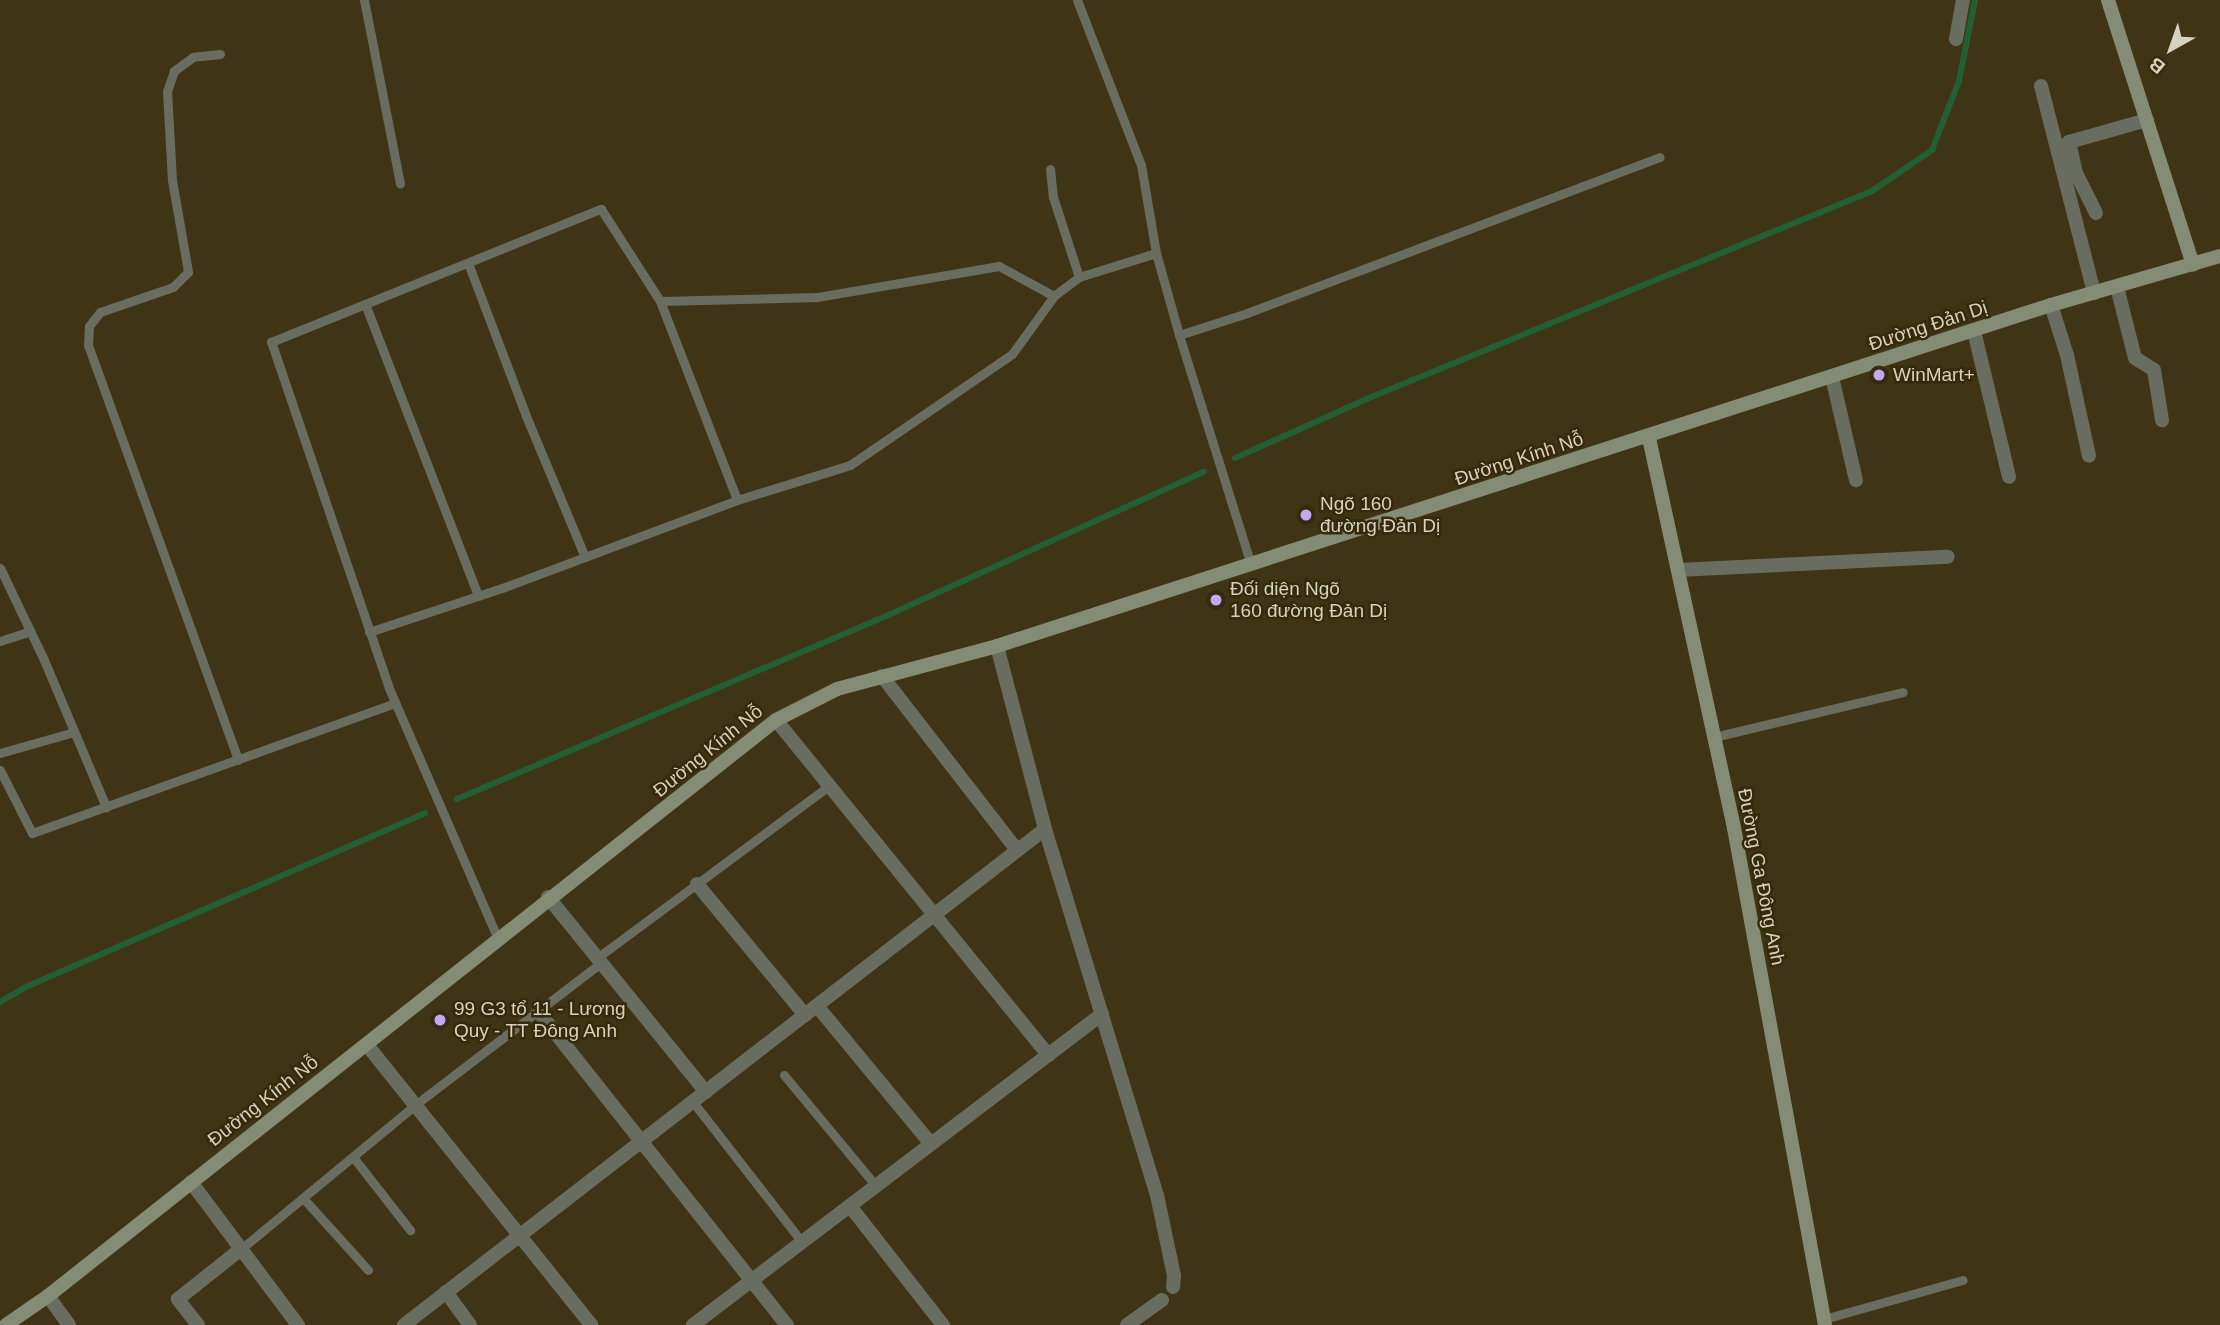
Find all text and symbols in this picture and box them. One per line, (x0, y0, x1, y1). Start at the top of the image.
north arrow (2136, 14, 2206, 84)
text: B (2145, 53, 2169, 78)
street label: Đường Đản Dị (1866, 296, 1990, 356)
place label: WinMart+ (1893, 364, 1975, 386)
marker: WinMart+ (1871, 367, 1887, 383)
street label: Đường Kính Nỗ (1452, 427, 1586, 491)
place label: Ngõ 160 đường Đản Dị (1320, 493, 1440, 537)
marker: Ngõ 160 đường Đản Dị (1298, 507, 1314, 523)
place label: Đối diện Ngõ 160 đường Đản Dị (1230, 578, 1387, 622)
marker: Đối diện Ngõ 160 đường Đản Dị (1208, 592, 1224, 608)
street label: Đường Kính Nỗ (649, 700, 767, 802)
street label: Đường Ga Đông Anh (1733, 786, 1789, 968)
place label: 99 G3 tổ 11 - Lương Quy - TT Đông Anh (454, 998, 626, 1042)
marker: 99 G3 tổ 11 - Lương Quy - TT Đông Anh (432, 1012, 448, 1028)
street label: Đường Kính Nỗ (203, 1051, 323, 1151)

